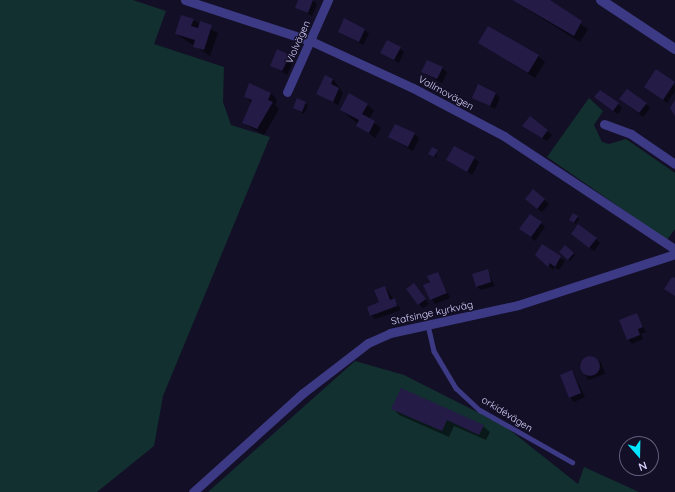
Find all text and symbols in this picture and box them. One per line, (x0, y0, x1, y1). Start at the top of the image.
street label: Violvägen (283, 19, 313, 65)
street label: Vallmovägen (416, 73, 476, 113)
street label: Stafsinge kyrkväg (390, 298, 474, 328)
street label: orkidévägen (479, 394, 535, 434)
north arrow (619, 436, 659, 476)
text: N (637, 458, 649, 474)

